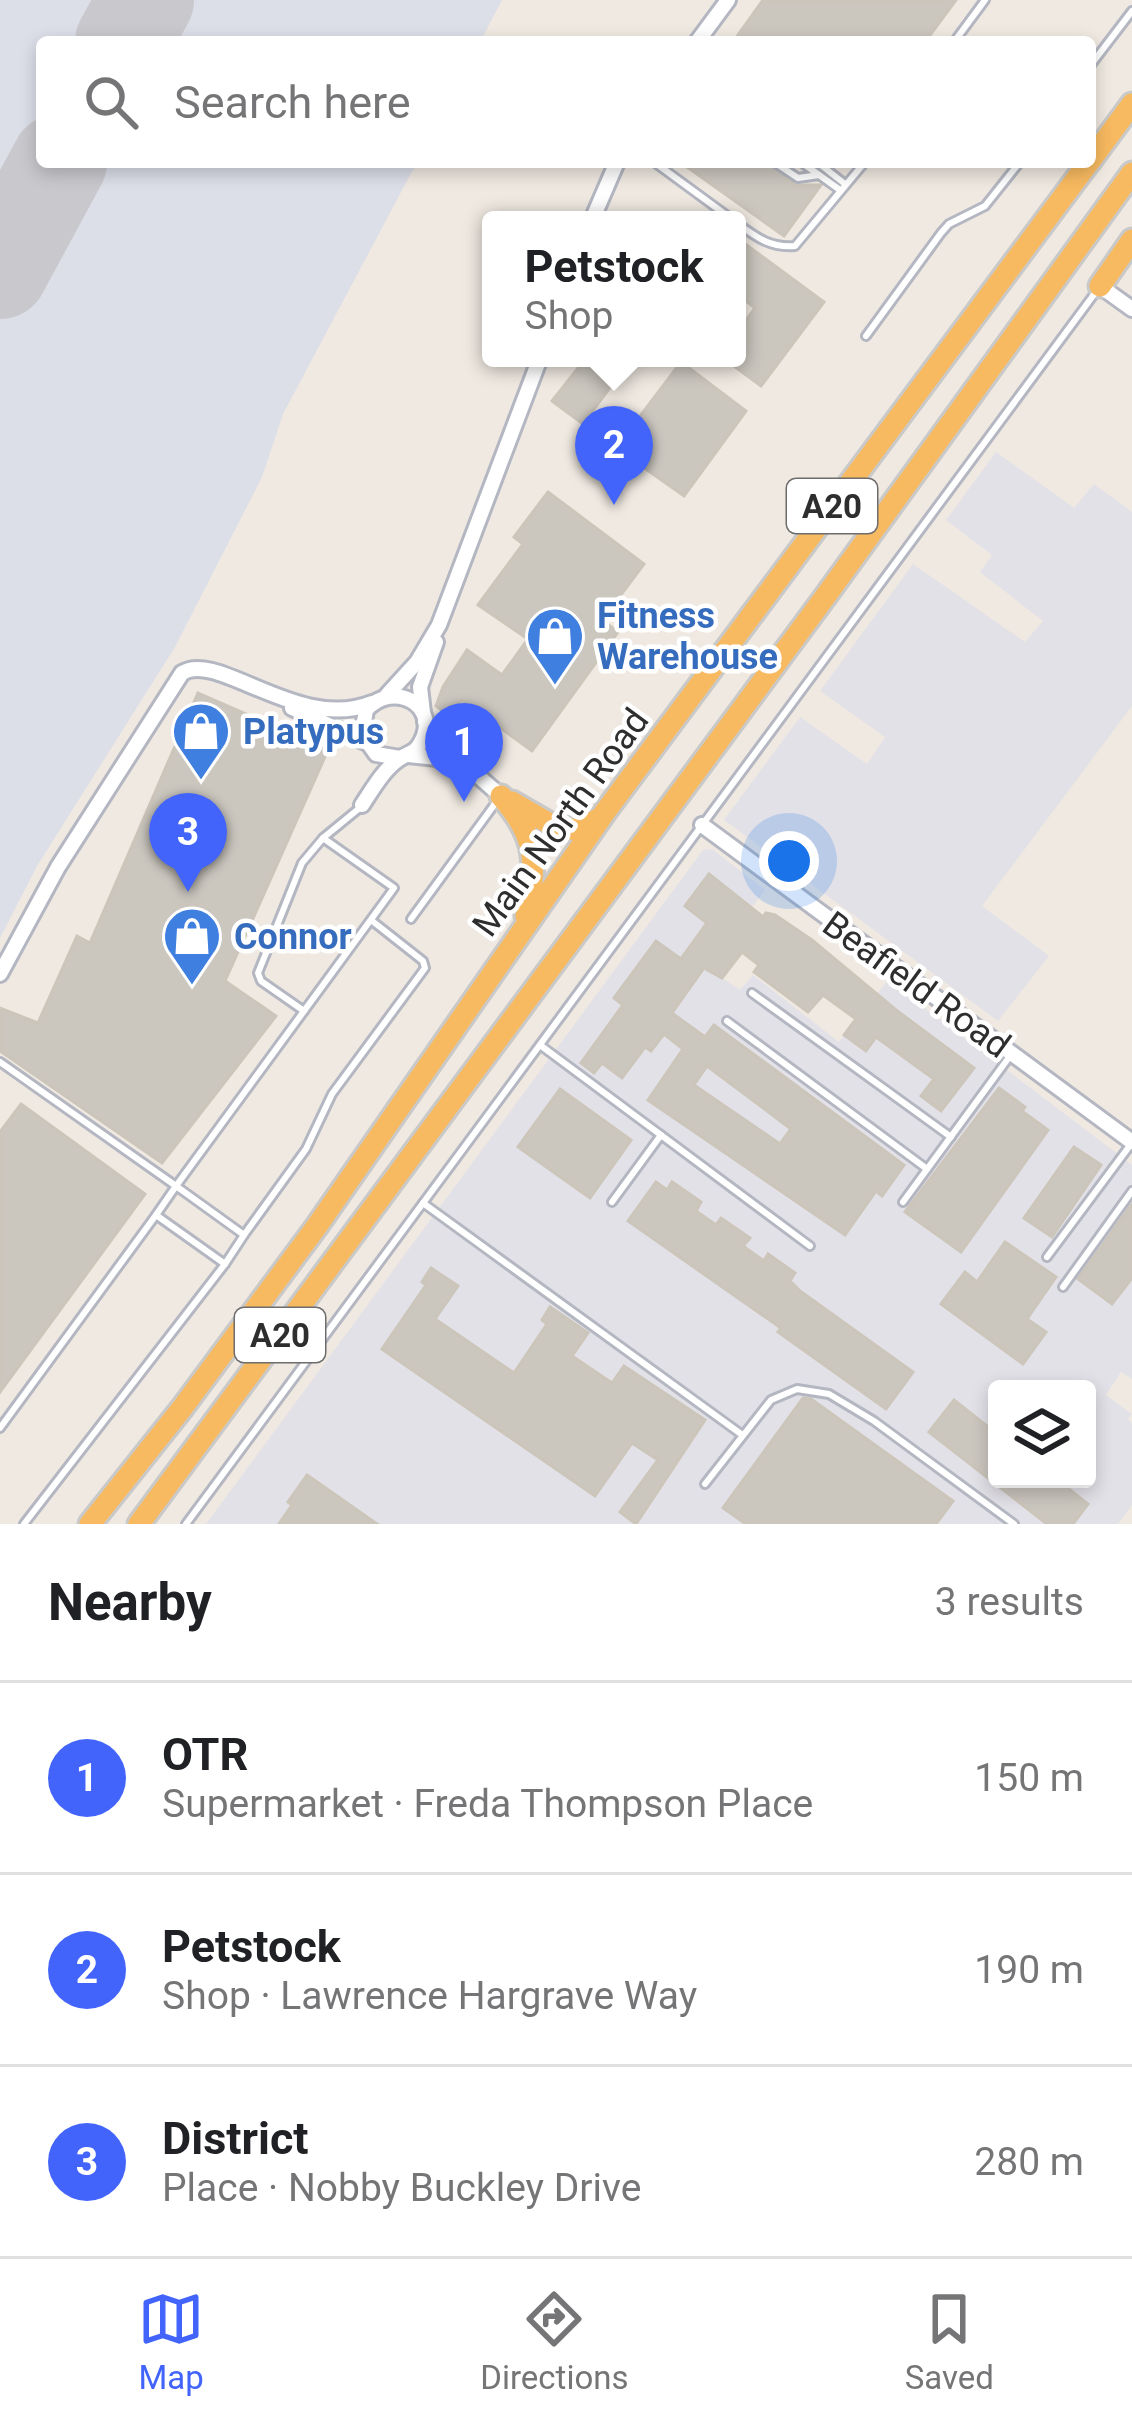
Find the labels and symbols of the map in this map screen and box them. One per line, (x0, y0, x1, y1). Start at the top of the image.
pin: 2 (575, 406, 653, 505)
road number: A20 (787, 479, 877, 533)
place label: Fitness Warehouse (597, 595, 778, 678)
shop icon: Fitness Warehouse (524, 605, 586, 687)
shop icon: Platypus (170, 700, 232, 782)
street label: Main North Road (464, 701, 657, 945)
pin: 1 (425, 703, 503, 802)
place label: Platypus (243, 711, 384, 753)
pin: 3 (149, 793, 227, 892)
your location (759, 831, 819, 891)
street label: Beafield Road (815, 903, 1018, 1067)
shop icon: Connor (161, 905, 223, 987)
place label: Connor (234, 916, 352, 958)
road number: A20 (235, 1308, 325, 1362)

